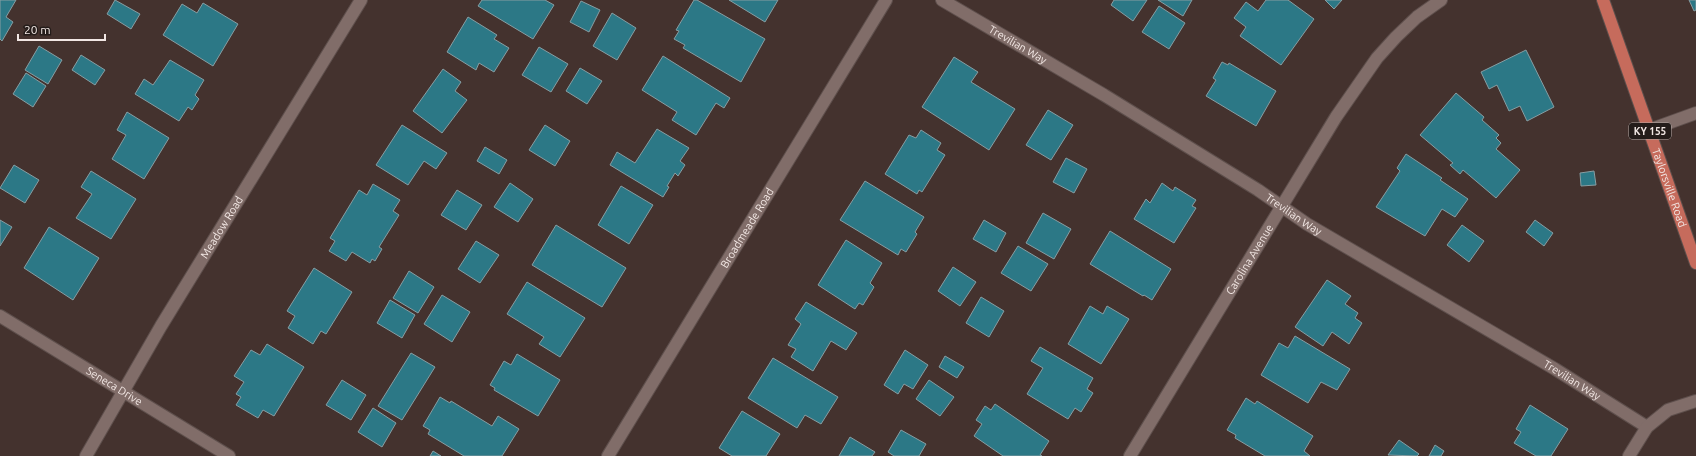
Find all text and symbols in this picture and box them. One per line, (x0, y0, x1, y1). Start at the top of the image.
scale bar (18, 16, 105, 42)
text: 20 m (24, 23, 51, 36)
street label: Trevilian Way (987, 23, 1050, 66)
road number: KY 155 (1629, 123, 1671, 139)
street label: Taylorsville Road (1650, 147, 1689, 229)
street label: Broadmeade Road (718, 186, 776, 270)
street label: Trevilian Way (1263, 191, 1325, 238)
street label: Meadow Road (198, 194, 245, 260)
street label: Carolina Avenue (1223, 222, 1275, 297)
street label: Trevilian Way (1541, 358, 1603, 403)
street label: Seneca Drive (84, 364, 145, 408)

